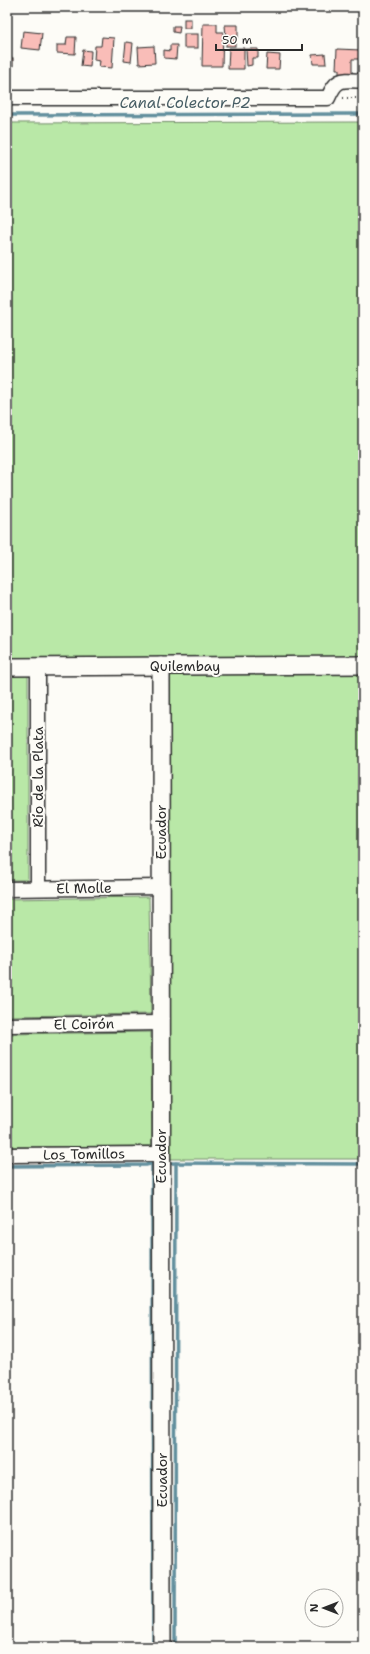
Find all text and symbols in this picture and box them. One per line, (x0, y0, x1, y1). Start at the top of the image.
scale bar (216, 26, 302, 52)
text: 50 m (222, 32, 252, 48)
water label: Canal Colector P2 (119, 93, 251, 113)
street label: Quilembay (150, 657, 220, 675)
street label: Río de la Plata (29, 726, 47, 827)
street label: Ecuador (152, 804, 170, 860)
street label: El Molle (56, 879, 112, 897)
street label: El Coirón (53, 1014, 115, 1034)
street label: Ecuador (152, 1128, 170, 1184)
street label: Los Tomillos (43, 1144, 125, 1164)
street label: Ecuador (153, 1452, 171, 1508)
north arrow (304, 1588, 344, 1628)
text: N (307, 1603, 322, 1612)

